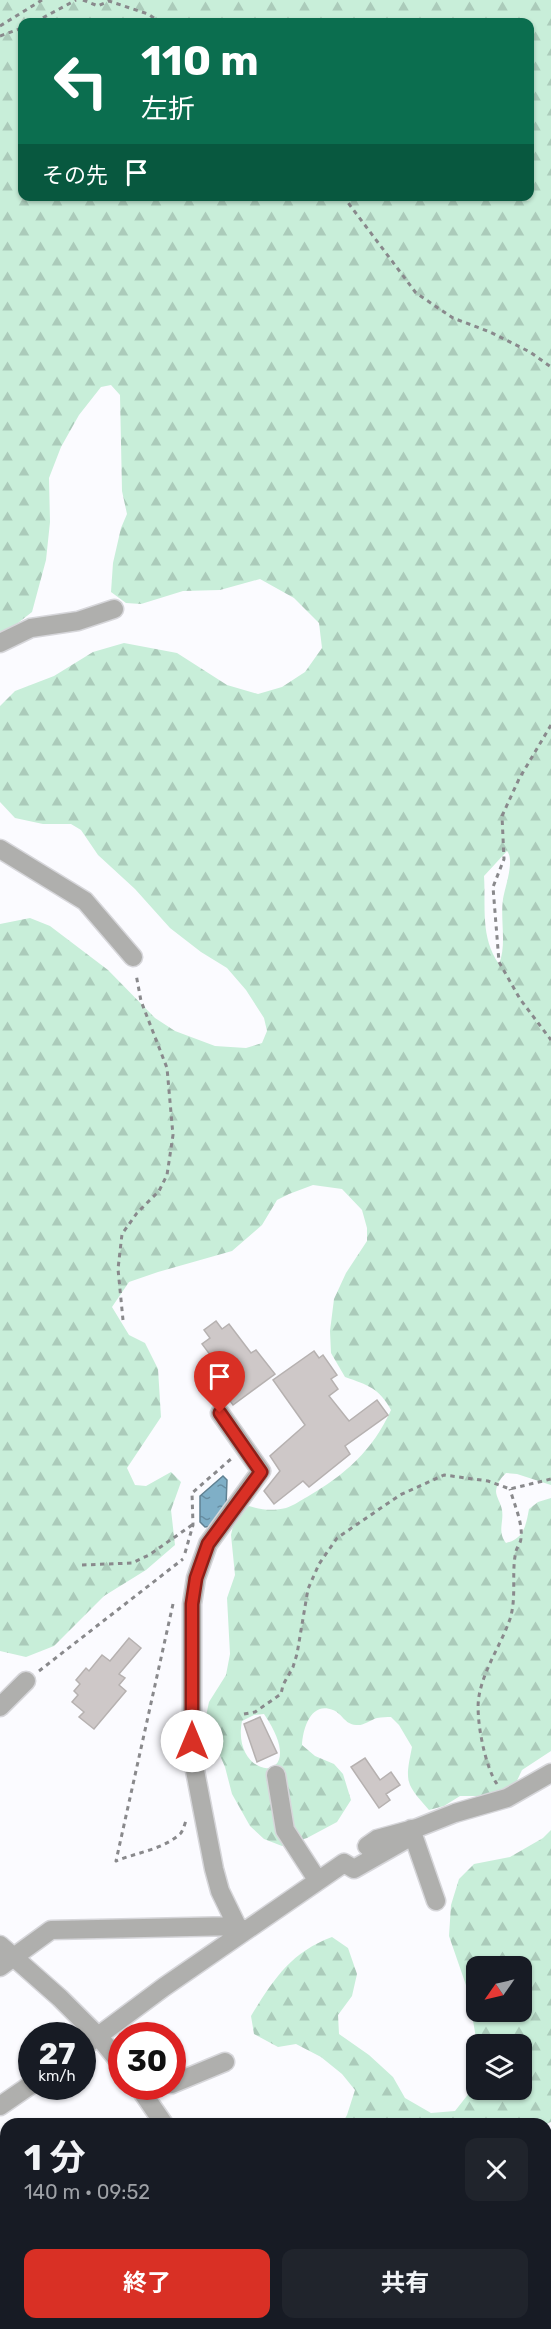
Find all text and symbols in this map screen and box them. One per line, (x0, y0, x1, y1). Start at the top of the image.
text: 110 m (141, 36, 259, 86)
icon: left (42, 42, 120, 120)
text: 左折 (141, 93, 195, 125)
icon: arrive (120, 156, 153, 189)
text: その先 (42, 162, 108, 189)
pin (194, 1351, 245, 1413)
icon: arrive (203, 1360, 236, 1393)
position arrow (160, 1709, 224, 1773)
north arrow (466, 1956, 532, 2022)
map controls (466, 1956, 532, 2100)
speed limit sign: 30 (108, 2022, 186, 2100)
button: layers (466, 2034, 532, 2100)
text: 27 (39, 2036, 75, 2072)
text: km/h (38, 2067, 76, 2085)
text: 1 分 (24, 2136, 86, 2179)
button: close (465, 2138, 528, 2201)
text: 140 m · 09:52 (24, 2180, 150, 2204)
button: 終了 (24, 2249, 270, 2318)
button: 共有 (282, 2249, 528, 2318)

